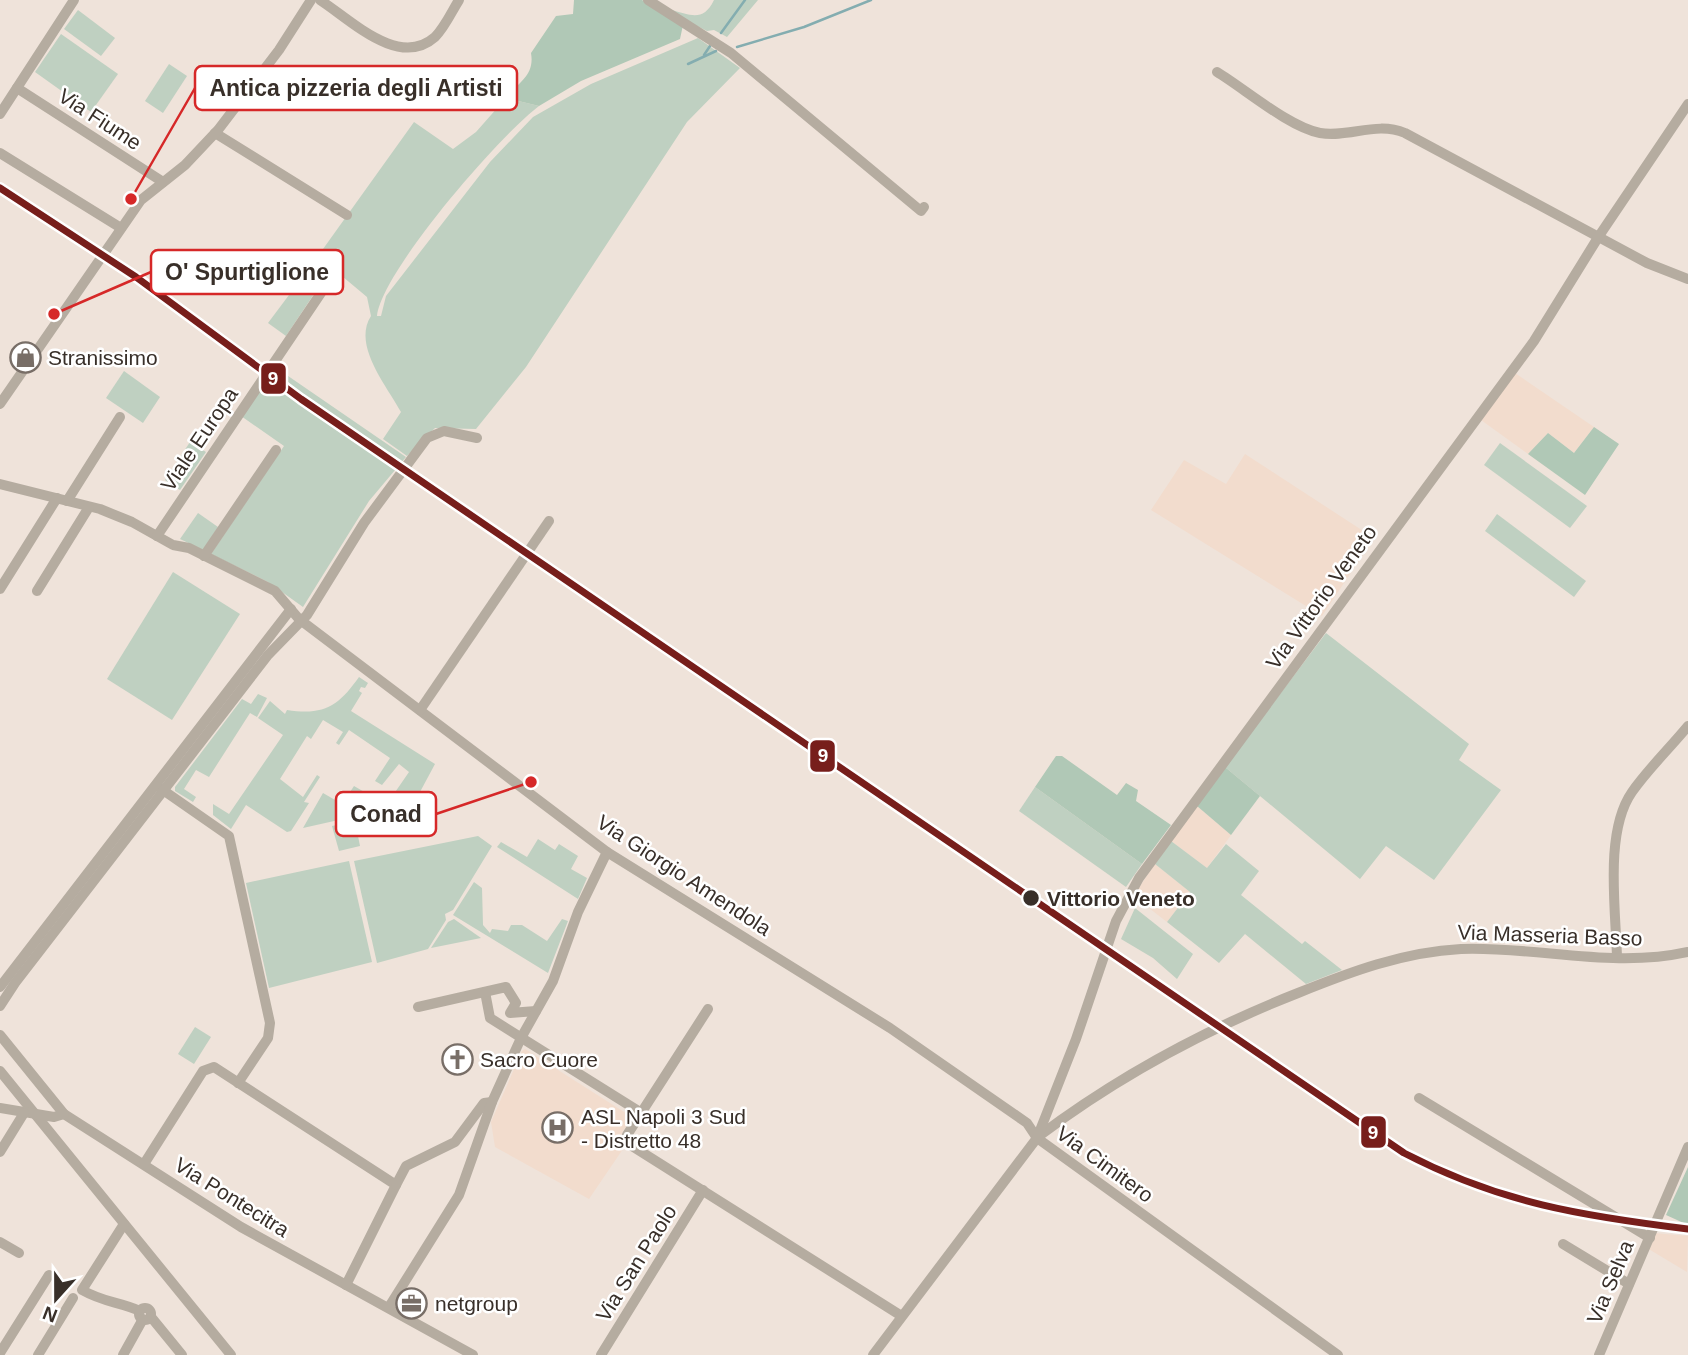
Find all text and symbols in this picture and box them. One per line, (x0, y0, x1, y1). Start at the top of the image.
callout: Antica pizzeria degli Artisti (195, 66, 517, 110)
text: Antica pizzeria degli Artisti (209, 75, 503, 101)
street label: Via Fiume (54, 84, 146, 154)
callout: O' Spurtiglione (151, 250, 343, 294)
text: O' Spurtiglione (165, 259, 329, 285)
shop icon: Stranissimo (8, 340, 42, 374)
place label: Stranissimo (48, 346, 158, 369)
line badge: 9 (260, 362, 287, 395)
text: 9 (268, 368, 278, 389)
street label: Viale Europa (156, 383, 242, 495)
street label: Via Vittorio Veneto (1261, 521, 1381, 673)
line badge: 9 (809, 739, 836, 773)
text: 9 (818, 745, 828, 766)
callout: Conad (336, 792, 436, 836)
text: Conad (350, 801, 422, 827)
street label: Via Giorgio Amendola (593, 810, 776, 940)
place label: Vittorio Veneto (1047, 887, 1195, 910)
marker: Vittorio Veneto (1021, 888, 1041, 908)
street label: Via Masseria Basso (1457, 920, 1643, 950)
church icon: Sacro Cuore (440, 1042, 474, 1076)
place label: Sacro Cuore (480, 1048, 598, 1071)
place label: ASL Napoli 3 Sud - Distretto 48 (581, 1105, 746, 1152)
hospital icon: ASL Napoli 3 Sud - Distretto 48 (541, 1111, 575, 1145)
line badge: 9 (1360, 1115, 1387, 1149)
street label: Via Cimitero (1052, 1121, 1158, 1207)
text: 9 (1368, 1122, 1378, 1143)
street label: Via Pontecitra (171, 1153, 294, 1241)
street label: Via San Paolo (591, 1201, 681, 1325)
street label: Via Selva (1582, 1237, 1638, 1327)
north arrow (21, 1264, 91, 1334)
office icon: netgroup (395, 1286, 429, 1320)
place label: netgroup (435, 1292, 518, 1315)
text: N (40, 1302, 60, 1327)

